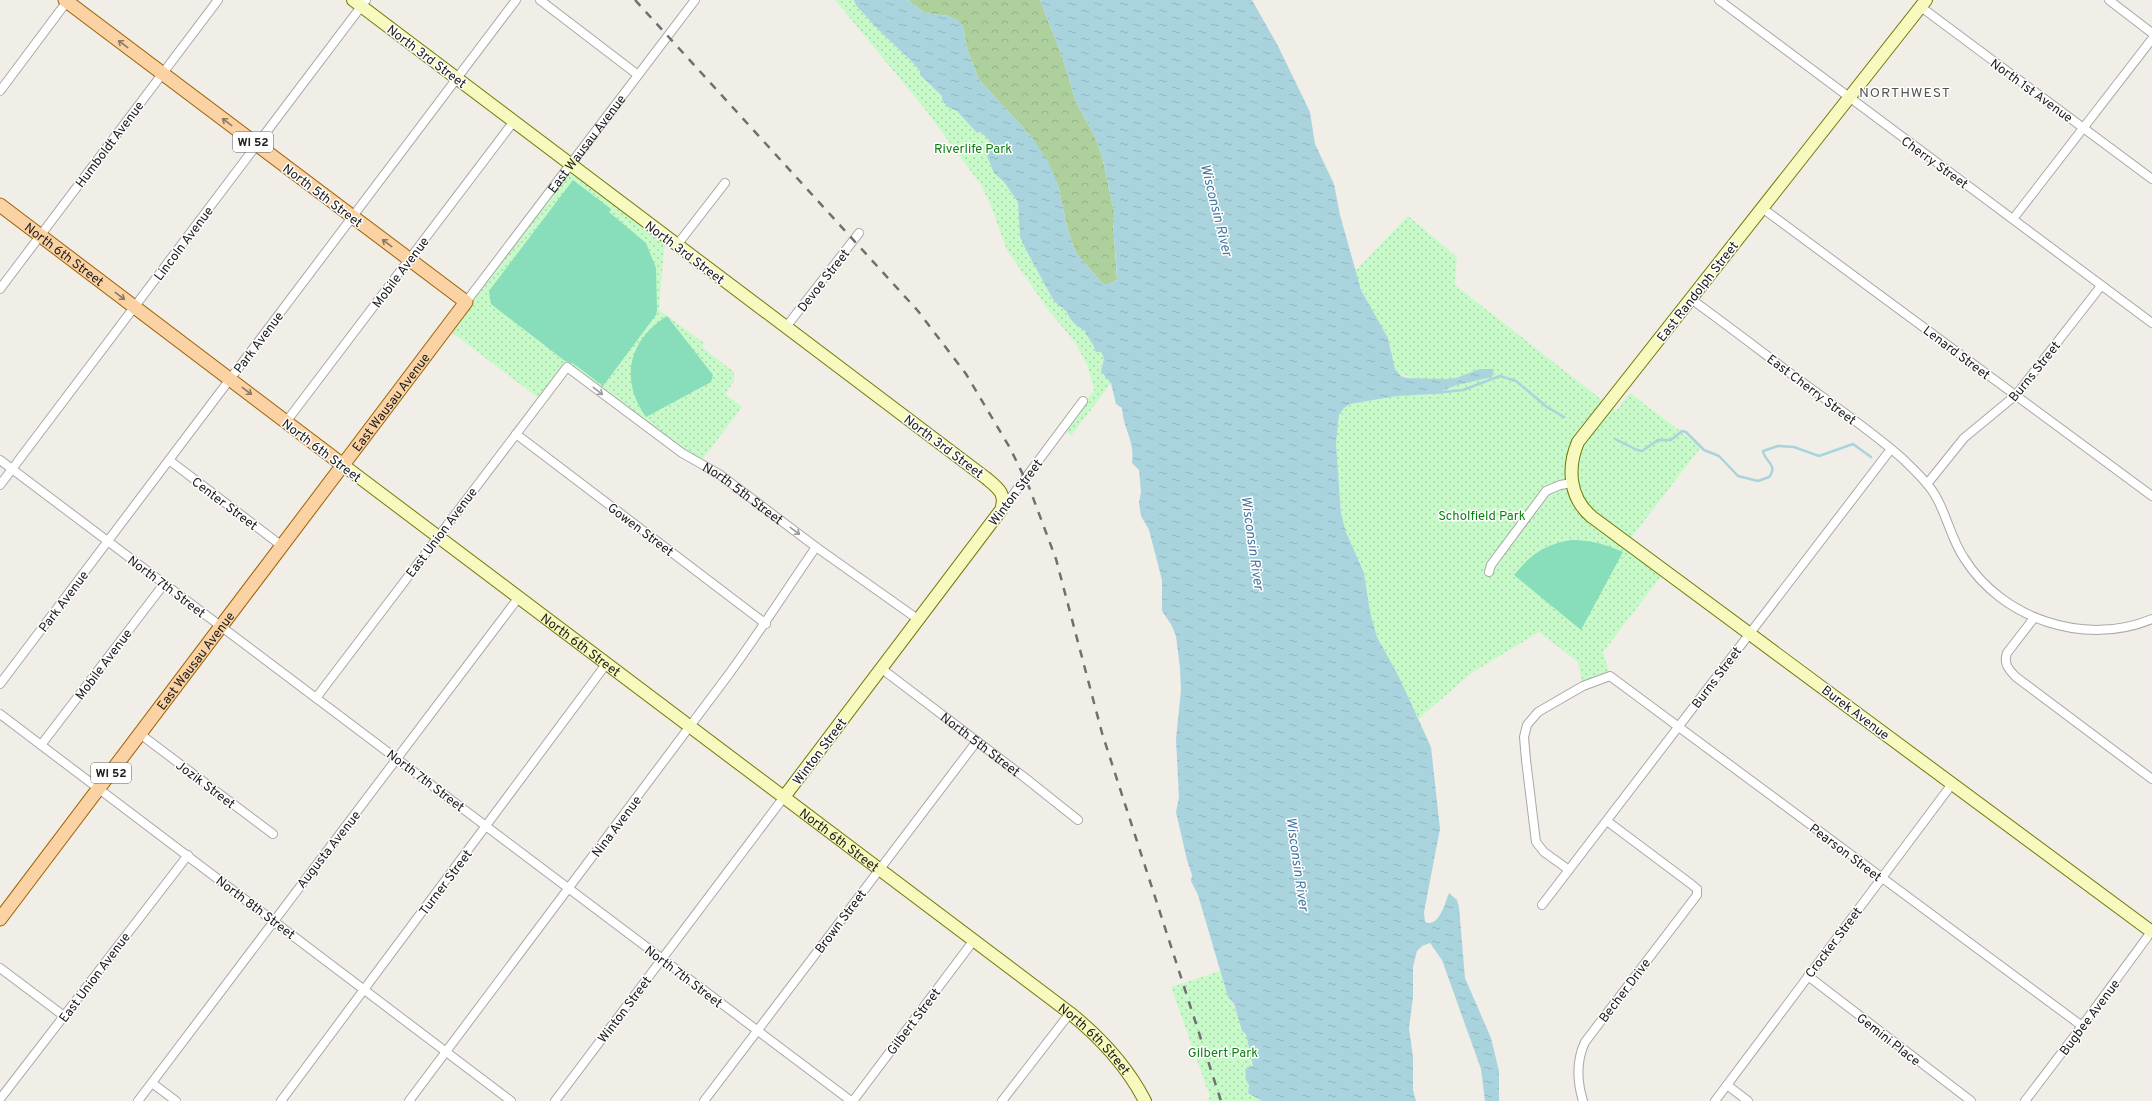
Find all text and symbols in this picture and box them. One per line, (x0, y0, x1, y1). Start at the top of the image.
street label: North 3rd Street (383, 22, 469, 93)
one-way arrow (118, 40, 129, 48)
street label: North 1st Avenue (1986, 56, 2075, 127)
district label: NORTHWEST (1859, 85, 1951, 102)
street label: East Wausau Avenue (545, 92, 630, 197)
street label: Humboldt Avenue (73, 99, 148, 192)
one-way arrow (222, 118, 233, 127)
road number: WI 52 (233, 132, 273, 152)
street label: Cherry Street (1897, 134, 1971, 193)
park label: Riverlife Park (934, 142, 1012, 158)
street label: North 5th Street (279, 161, 365, 232)
water label: Wisconsin River (1196, 162, 1236, 260)
street label: Lincoln Avenue (152, 204, 218, 284)
street label: North 3rd Street (641, 218, 727, 289)
street label: North 6th Street (20, 220, 106, 291)
street label: Mobile Avenue (370, 235, 433, 312)
one-way arrow (382, 239, 393, 247)
street label: East Randolph Street (1654, 239, 1743, 346)
street label: Devoe Street (795, 247, 854, 316)
one-way arrow (115, 292, 126, 300)
street label: Park Avenue (231, 309, 288, 377)
street label: Lenard Street (1919, 323, 1992, 384)
street label: Burns Street (2006, 339, 2065, 406)
street label: East Wausau Avenue (350, 351, 434, 456)
street label: East Cherry Street (1763, 352, 1859, 429)
one-way arrow (593, 386, 604, 395)
one-way arrow (241, 387, 252, 395)
street label: North 3rd Street (900, 412, 986, 483)
street label: North 6th Street (278, 417, 364, 487)
street label: Winton Street (986, 457, 1047, 530)
street label: North 5th Street (699, 460, 785, 529)
street label: Center Street (188, 475, 260, 535)
street label: East Union Avenue (404, 485, 482, 581)
water label: Wisconsin River (1237, 495, 1267, 593)
street label: Gowen Street (604, 501, 676, 561)
park label: Scholfield Park (1438, 509, 1526, 525)
one-way arrow (789, 527, 800, 535)
street label: North 7th Street (124, 553, 208, 622)
street label: Park Avenue (36, 568, 93, 636)
street label: East Wausau Avenue (155, 609, 239, 714)
street label: North 6th Street (537, 611, 623, 681)
street label: Mobile Avenue (73, 627, 136, 704)
street label: Burns Street (1689, 644, 1746, 712)
street label: Burek Avenue (1818, 683, 1892, 744)
street label: North 5th Street (937, 710, 1022, 781)
street label: Winton Street (790, 716, 851, 789)
street label: North 7th Street (383, 747, 467, 816)
street label: Jozik Street (172, 758, 238, 813)
road number: WI 52 (91, 763, 131, 783)
street label: Nina Avenue (589, 793, 646, 861)
street label: North 6th Street (796, 806, 881, 876)
street label: Augusta Avenue (294, 808, 365, 892)
water label: Wisconsin River (1282, 816, 1312, 914)
street label: Pearson Street (1805, 821, 1884, 886)
street label: Turner Street (417, 847, 477, 919)
street label: North 8th Street (212, 874, 298, 944)
street label: Brown Street (812, 887, 871, 957)
street label: Crocker Street (1803, 905, 1867, 982)
street label: East Union Avenue (57, 930, 135, 1026)
street label: North 7th Street (641, 943, 725, 1012)
street label: Becher Drive (1596, 956, 1655, 1026)
street label: Winton Street (595, 974, 656, 1047)
street label: Bugbee Avenue (2057, 977, 2124, 1059)
street label: Gilbert Street (884, 986, 945, 1059)
street label: North 6th Street (1054, 1001, 1133, 1079)
street label: Gemini Place (1853, 1011, 1923, 1070)
park label: Gilbert Park (1188, 1046, 1258, 1062)

